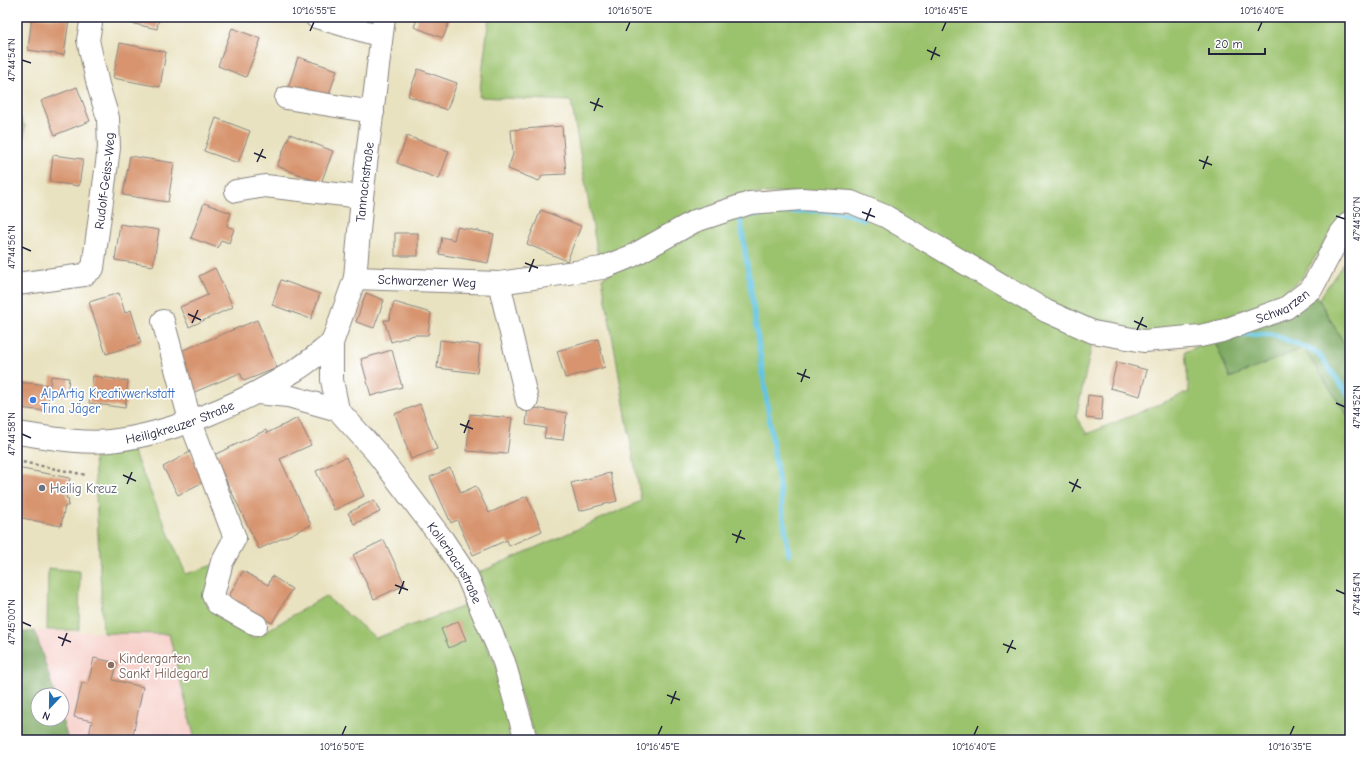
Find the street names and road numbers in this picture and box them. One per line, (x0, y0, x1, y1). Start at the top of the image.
street label: Rudolf-Geiss-Weg (91, 132, 117, 230)
street label: Tannachstraße (352, 140, 376, 223)
street label: Schwarzener Weg (377, 271, 477, 290)
street label: Schwarzen (1253, 286, 1312, 326)
street label: Heiligkreuzer Straße (124, 397, 237, 446)
street label: Kollerbachstraße (425, 519, 485, 606)

